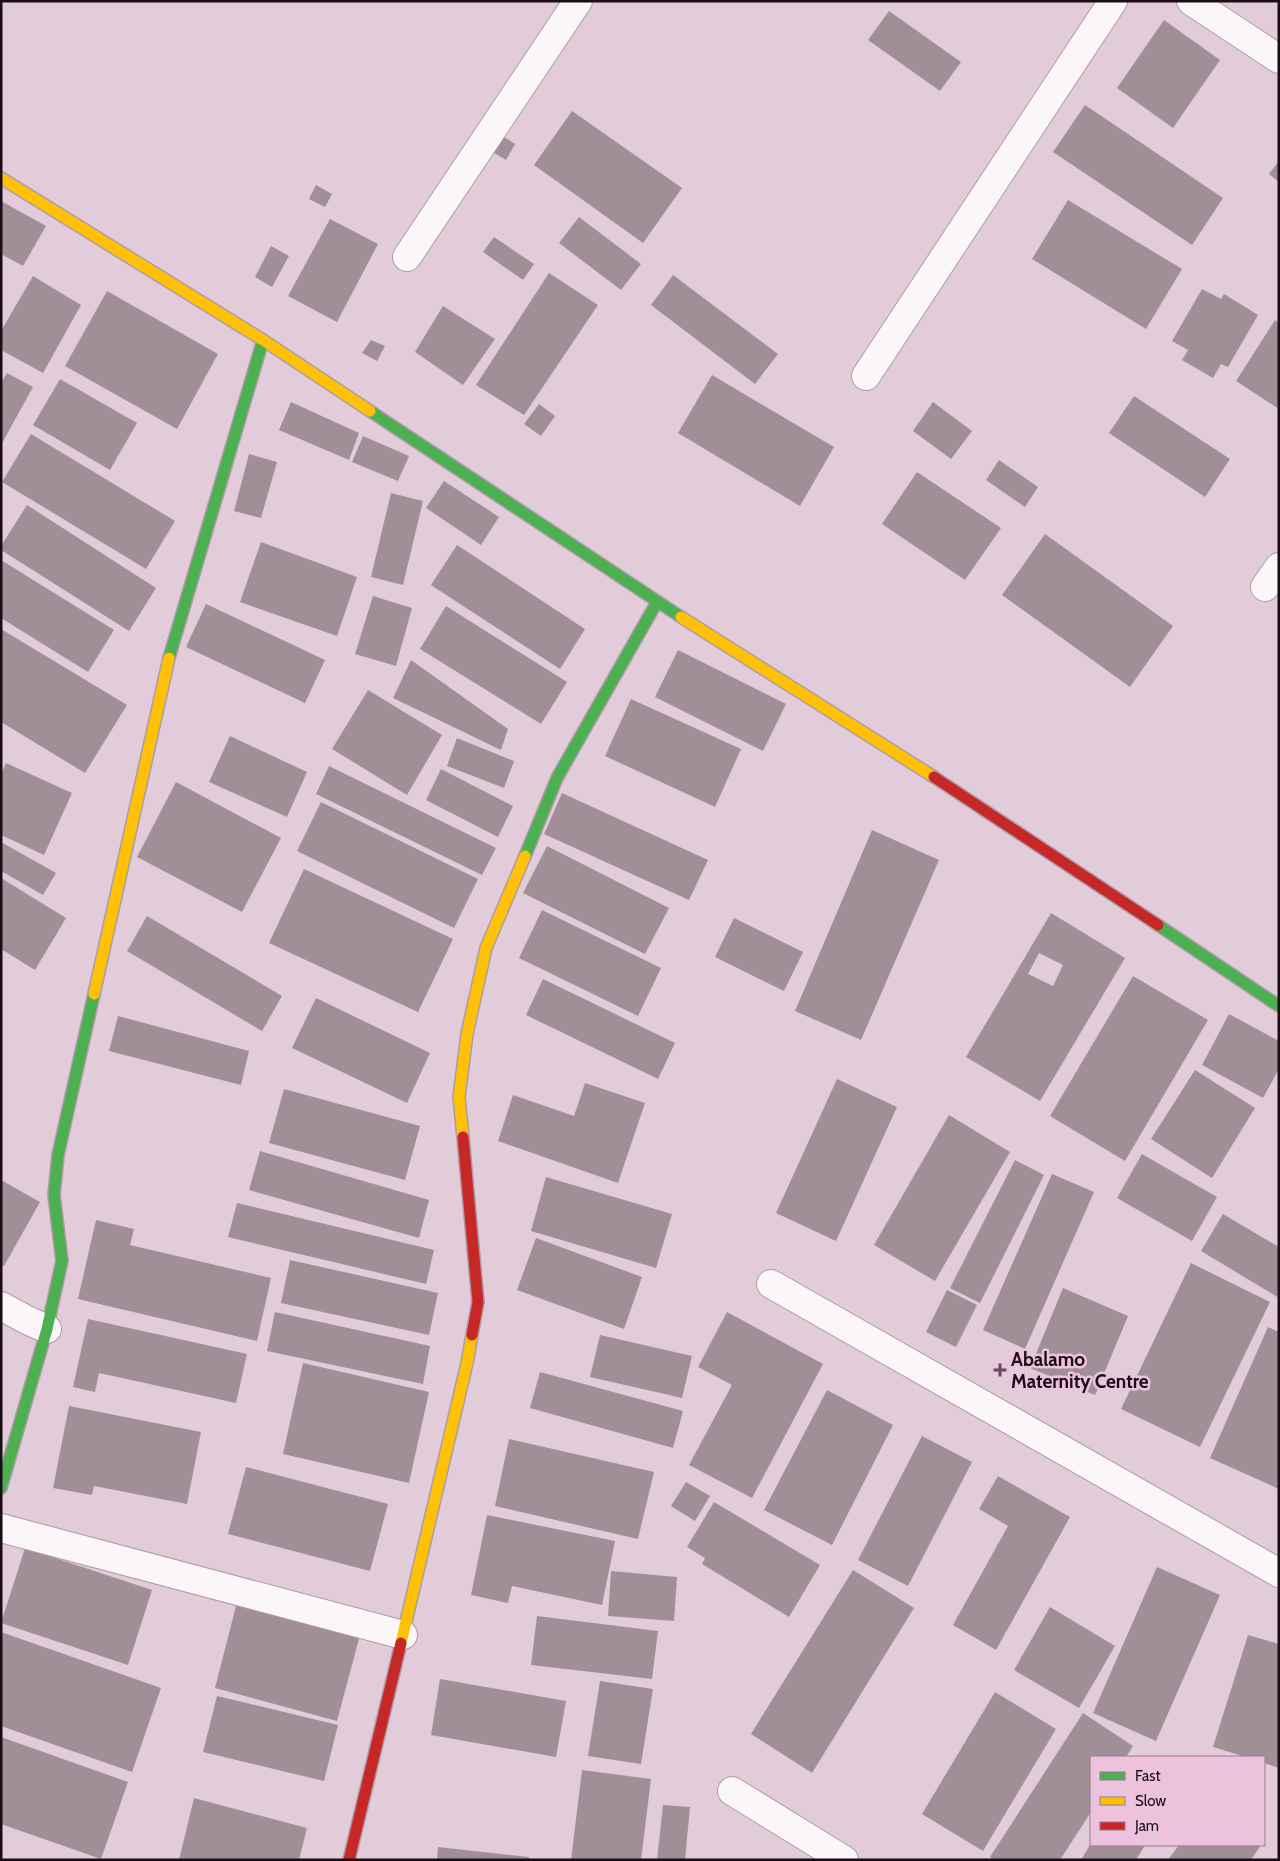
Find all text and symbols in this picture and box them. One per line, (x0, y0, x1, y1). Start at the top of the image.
place label: Abalamo Maternity Centre (1011, 1348, 1149, 1393)
marker: Abalamo Maternity Centre (993, 1363, 1007, 1377)
legend (1090, 1756, 1265, 1846)
text: Fast (1135, 1767, 1160, 1785)
text: Slow (1135, 1792, 1166, 1810)
text: Jam (1134, 1817, 1159, 1835)

